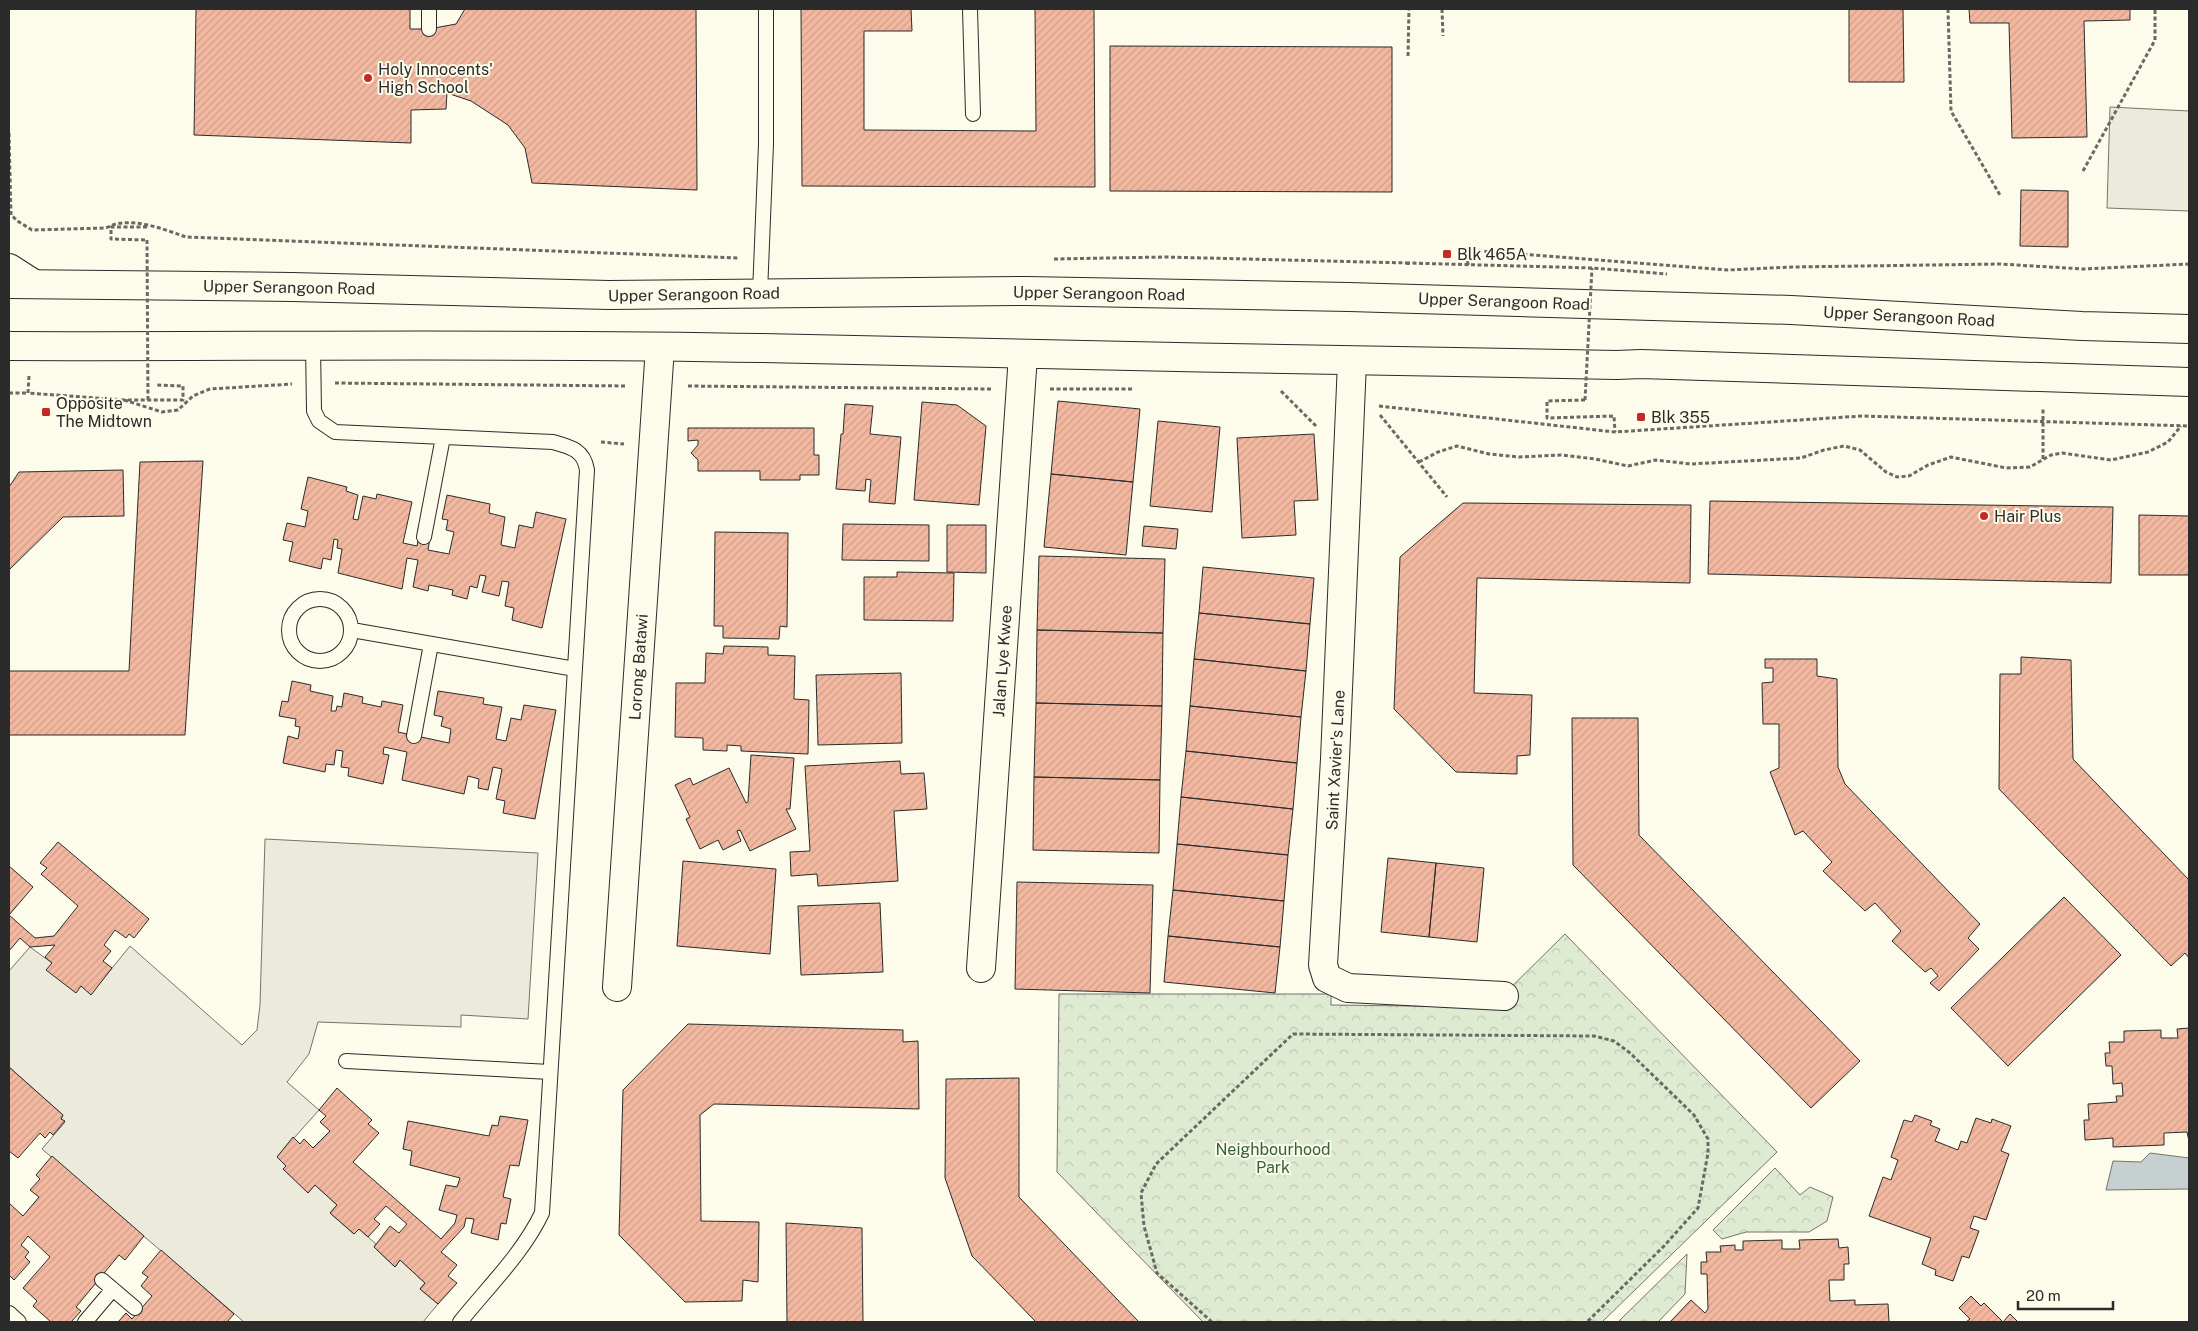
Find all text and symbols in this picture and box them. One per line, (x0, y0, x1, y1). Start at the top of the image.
place label: Holy Innocents' High School (378, 60, 493, 97)
marker: Holy Innocents' High School (362, 72, 374, 84)
place label: Blk 465A (1457, 245, 1527, 264)
marker: Blk 465A (1441, 248, 1453, 260)
street label: Upper Serangoon Road (203, 276, 375, 299)
street label: Upper Serangoon Road (1013, 282, 1185, 305)
street label: Upper Serangoon Road (608, 283, 780, 306)
street label: Upper Serangoon Road (1418, 289, 1590, 314)
street label: Upper Serangoon Road (1823, 303, 1995, 330)
place label: Opposite The Midtown (56, 394, 152, 431)
marker: Opposite The Midtown (40, 406, 52, 418)
place label: Blk 355 (1651, 408, 1710, 427)
marker: Blk 355 (1635, 411, 1647, 423)
place label: Hair Plus (1994, 507, 2061, 526)
marker: Hair Plus (1978, 510, 1990, 522)
street label: Jalan Lye Kwee (989, 604, 1016, 718)
street label: Lorong Batawi (625, 613, 652, 721)
street label: Saint Xavier's Lane (1322, 689, 1349, 831)
park label: Neighbourhood Park (1215, 1140, 1331, 1177)
scale bar (2018, 1278, 2113, 1310)
text: 20 m (2026, 1287, 2061, 1304)

